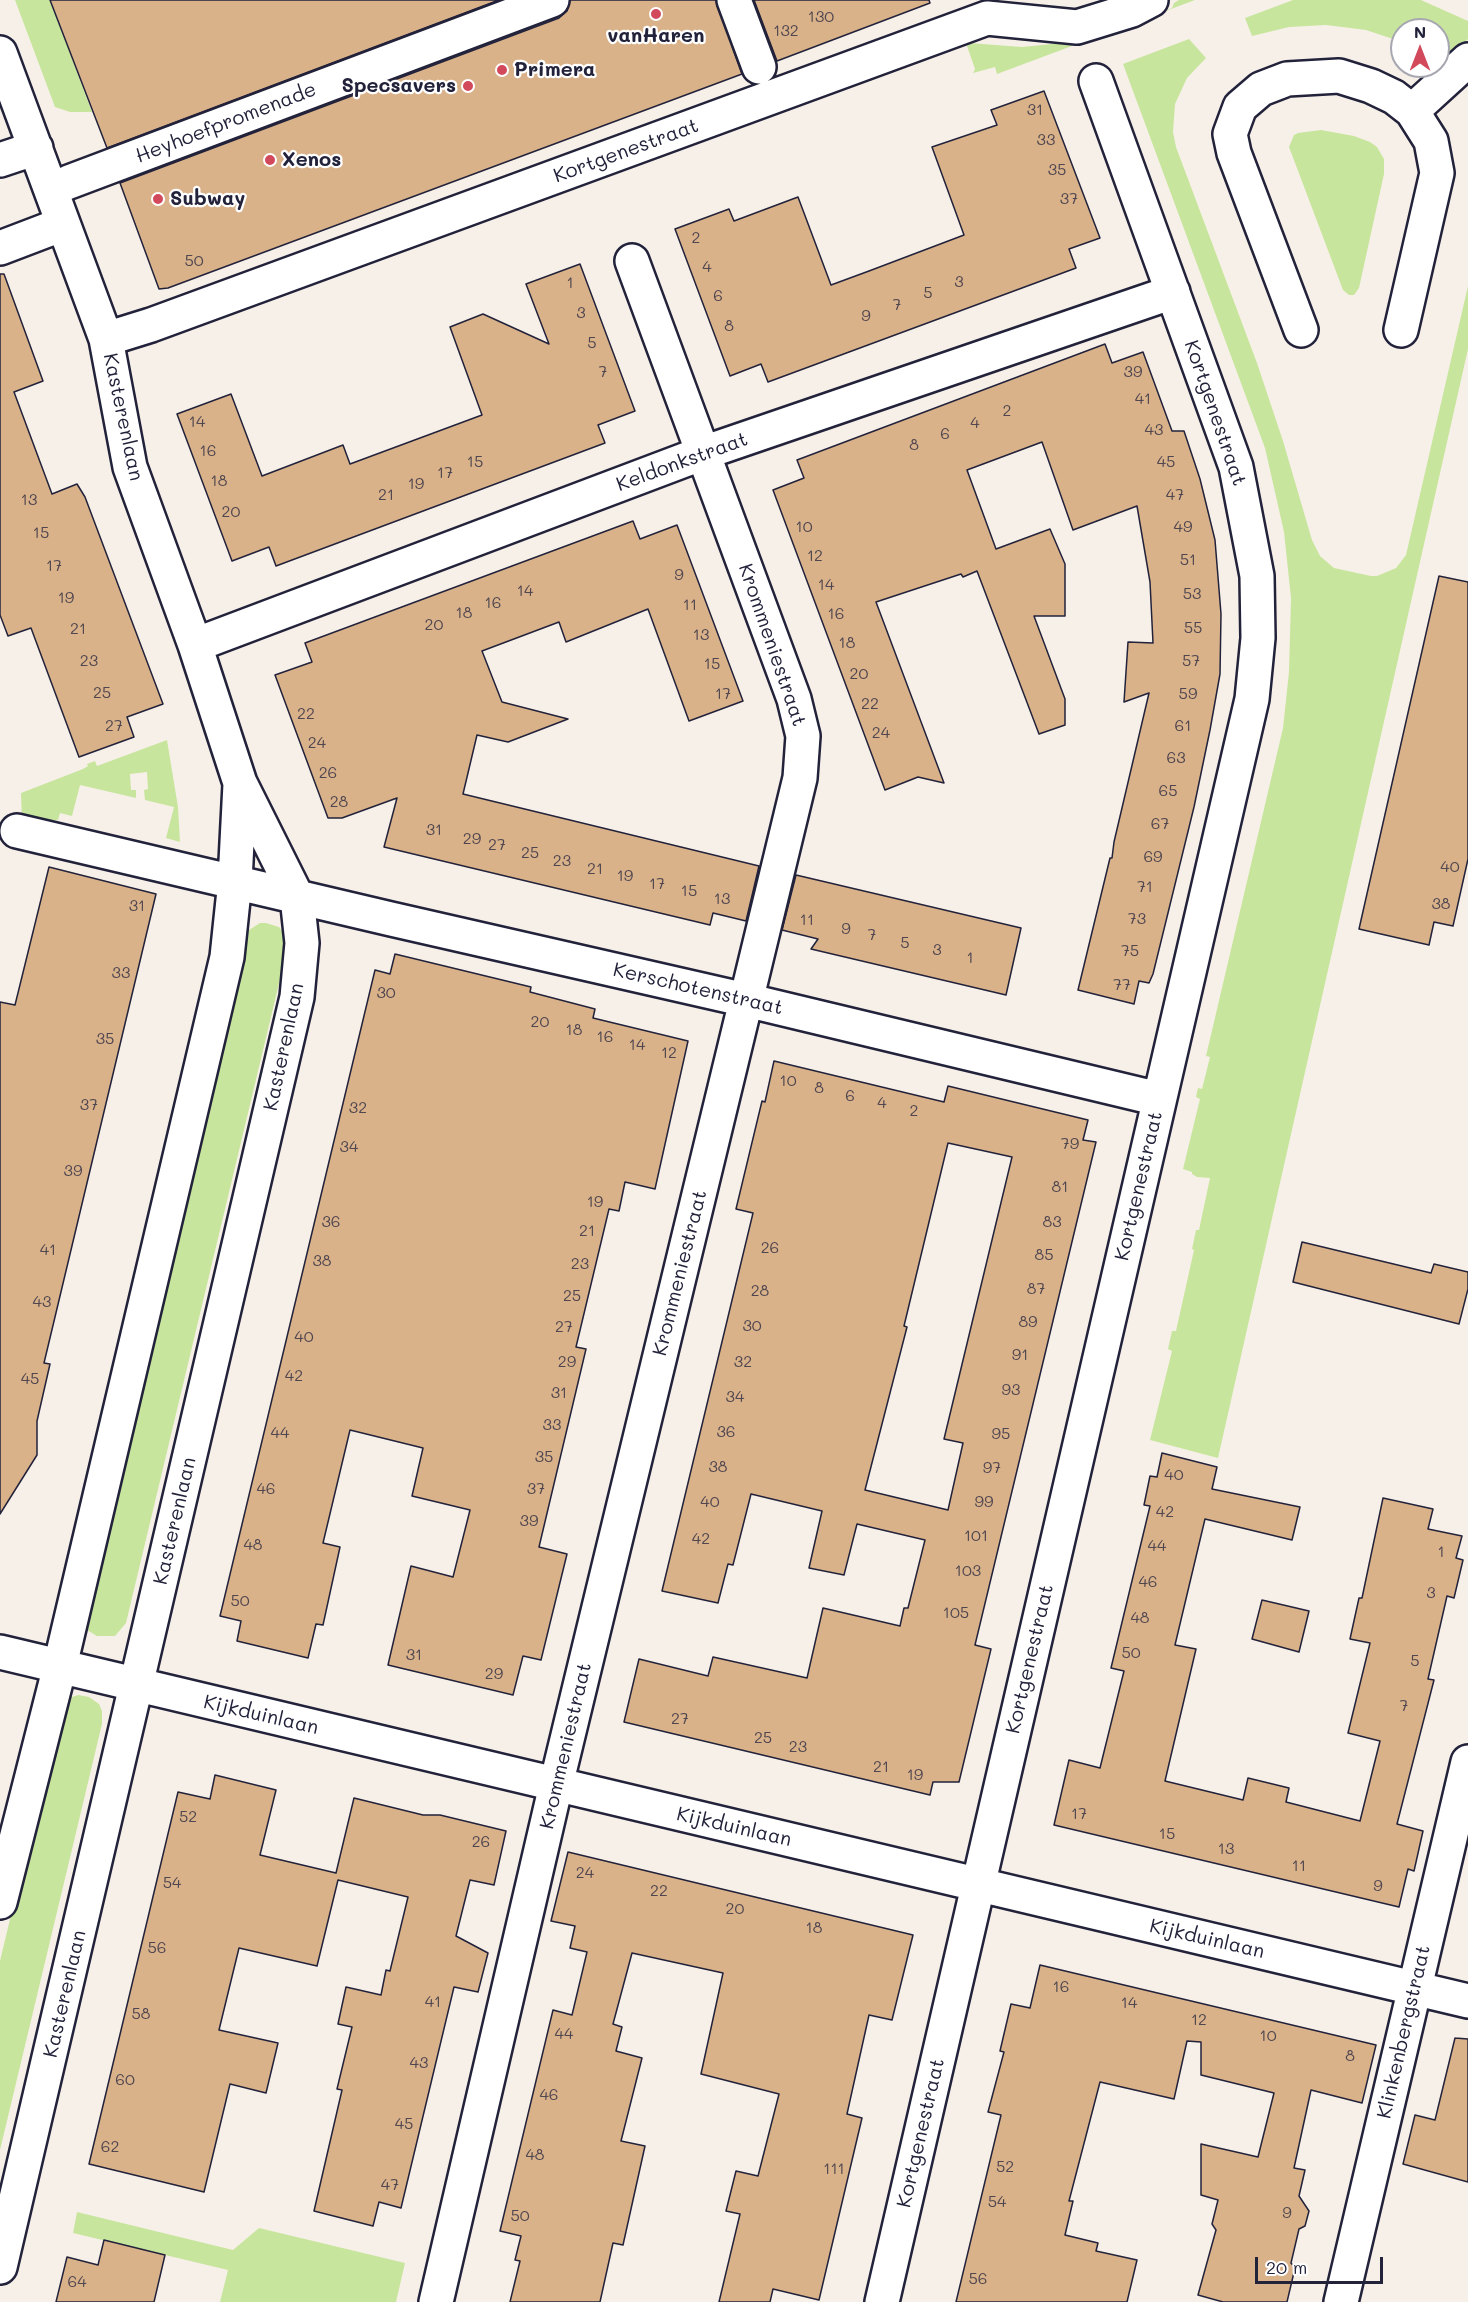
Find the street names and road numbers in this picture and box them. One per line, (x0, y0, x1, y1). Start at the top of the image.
street label: Heyhoefpromenade (132, 77, 320, 169)
street label: Kortgenestraat (550, 114, 702, 188)
street label: Kortgenestraat (1179, 337, 1251, 489)
street label: Kasterenlaan (98, 351, 148, 483)
street label: Keldonkstraat (613, 427, 751, 497)
street label: Krommeniestraat (733, 561, 811, 729)
street label: Kerschotenstraat (611, 958, 785, 1020)
street label: Kasterenlaan (259, 981, 309, 1113)
street label: Kortgenestraat (1110, 1109, 1168, 1263)
street label: Krommeniestraat (648, 1188, 712, 1358)
street label: Kasterenlaan (149, 1455, 201, 1587)
street label: Kortgenestraat (1001, 1582, 1059, 1736)
street label: Krommeniestraat (535, 1660, 597, 1832)
street label: Kijkduinlaan (201, 1690, 321, 1740)
street label: Kijkduinlaan (674, 1802, 794, 1852)
street label: Kijkduinlaan (1147, 1914, 1267, 1964)
street label: Kasterenlaan (39, 1928, 91, 2060)
street label: Klinkenbergstraat (1372, 1943, 1436, 2121)
street label: Kortgenestraat (892, 2056, 950, 2210)

